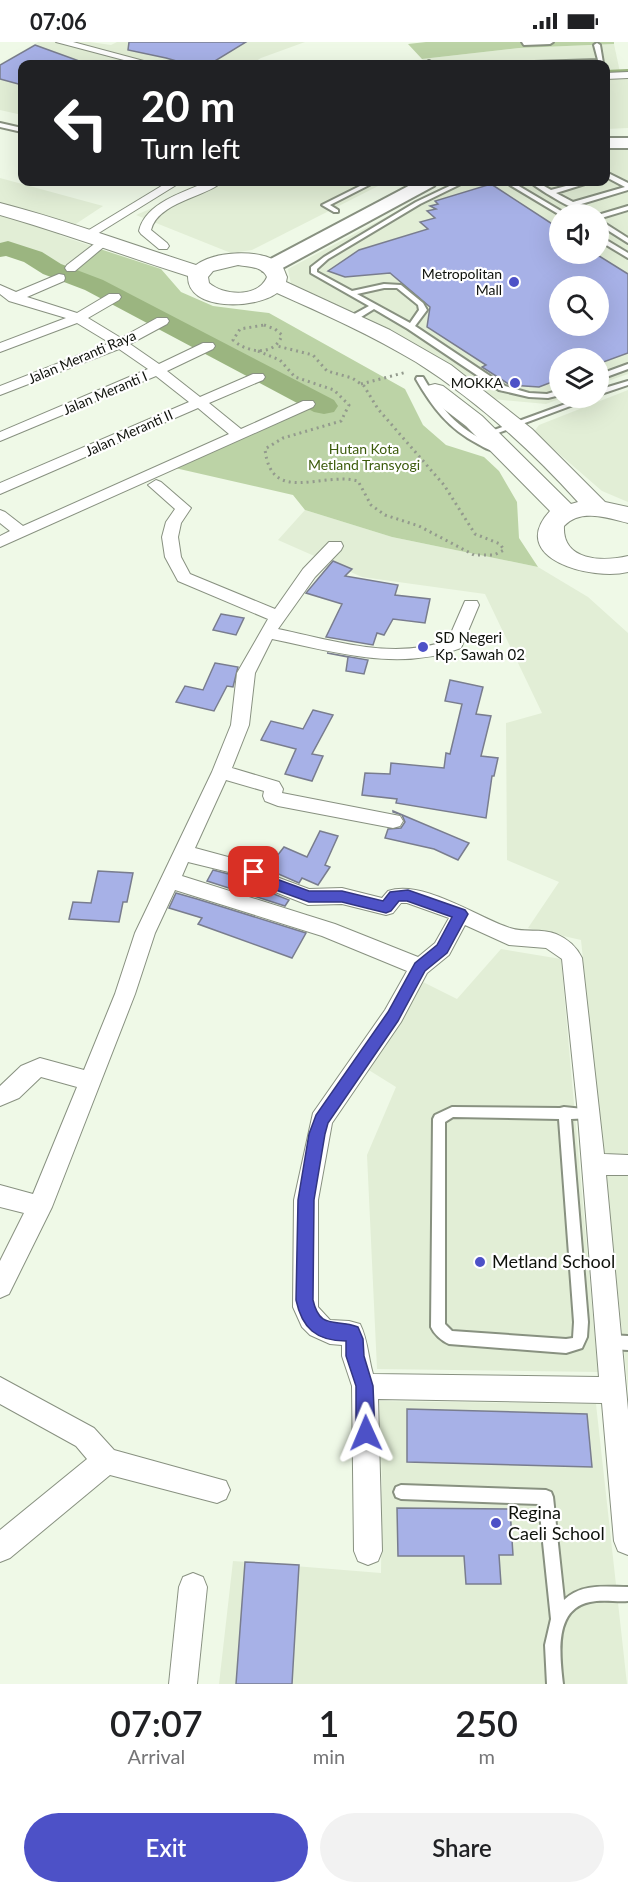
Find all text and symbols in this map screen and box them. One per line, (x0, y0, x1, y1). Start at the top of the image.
text: 07:06 (30, 8, 87, 35)
text: 20 m (141, 81, 235, 131)
icon: left (42, 84, 120, 162)
text: Turn left (141, 132, 240, 165)
map controls (549, 204, 609, 408)
button: sound (549, 204, 609, 264)
place label: Metropolitan Mall (422, 265, 502, 298)
marker: Metropolitan Mall (507, 275, 521, 289)
button: search (549, 276, 609, 336)
street label: Jalan Meranti Raya (25, 326, 138, 387)
button: layers (549, 348, 609, 408)
street label: Jalan Meranti I (60, 367, 150, 418)
place label: MOKKA (451, 374, 504, 391)
marker: MOKKA (508, 376, 522, 390)
street label: Jalan Meranti II (82, 406, 175, 459)
park label: Hutan Kota Metland Transyogi (308, 440, 420, 473)
place label: SD Negeri Kp. Sawah 02 (435, 628, 525, 663)
marker: SD Negeri Kp. Sawah 02 (416, 640, 430, 654)
pin (228, 846, 279, 897)
icon: arrive (237, 855, 270, 888)
place label: Metland School (492, 1250, 615, 1272)
marker: Metland School (473, 1255, 487, 1269)
position arrow (334, 1401, 398, 1465)
place label: Regina Caeli School (508, 1501, 605, 1544)
marker: Regina Caeli School (489, 1516, 503, 1530)
text: 07:07 (110, 1701, 203, 1745)
text: 1 (319, 1701, 339, 1745)
text: 250 (455, 1701, 518, 1745)
text: Arrival (128, 1744, 185, 1768)
text: min (313, 1744, 345, 1768)
text: m (478, 1744, 495, 1768)
button: Exit (24, 1813, 308, 1882)
button: Share (320, 1813, 604, 1882)

